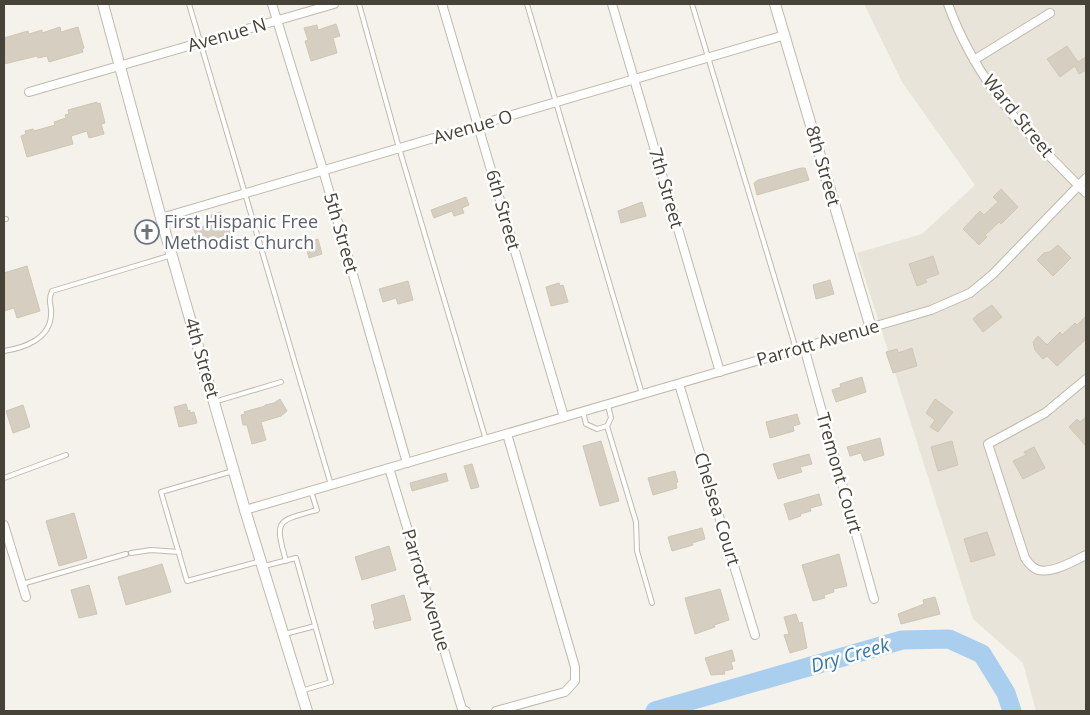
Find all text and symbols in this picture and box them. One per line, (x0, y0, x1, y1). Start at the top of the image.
street label: Avenue N (185, 11, 269, 57)
street label: Ward Street (978, 69, 1060, 162)
street label: Avenue O (430, 103, 515, 149)
street label: 8th Street (801, 123, 847, 209)
street label: 7th Street (644, 145, 690, 231)
street label: 6th Street (481, 167, 527, 253)
street label: 5th Street (319, 190, 365, 276)
place label: First Hispanic Free Methodist Church (164, 209, 318, 254)
church icon: First Hispanic Free Methodist Church (134, 219, 160, 245)
street label: Parrott Avenue (754, 313, 882, 371)
street label: 4th Street (180, 315, 226, 401)
street label: Tremont Court (811, 410, 869, 536)
street label: Chelsea Court (689, 449, 747, 568)
street label: Parrott Avenue (397, 526, 457, 654)
water label: Dry Creek (808, 631, 893, 679)

